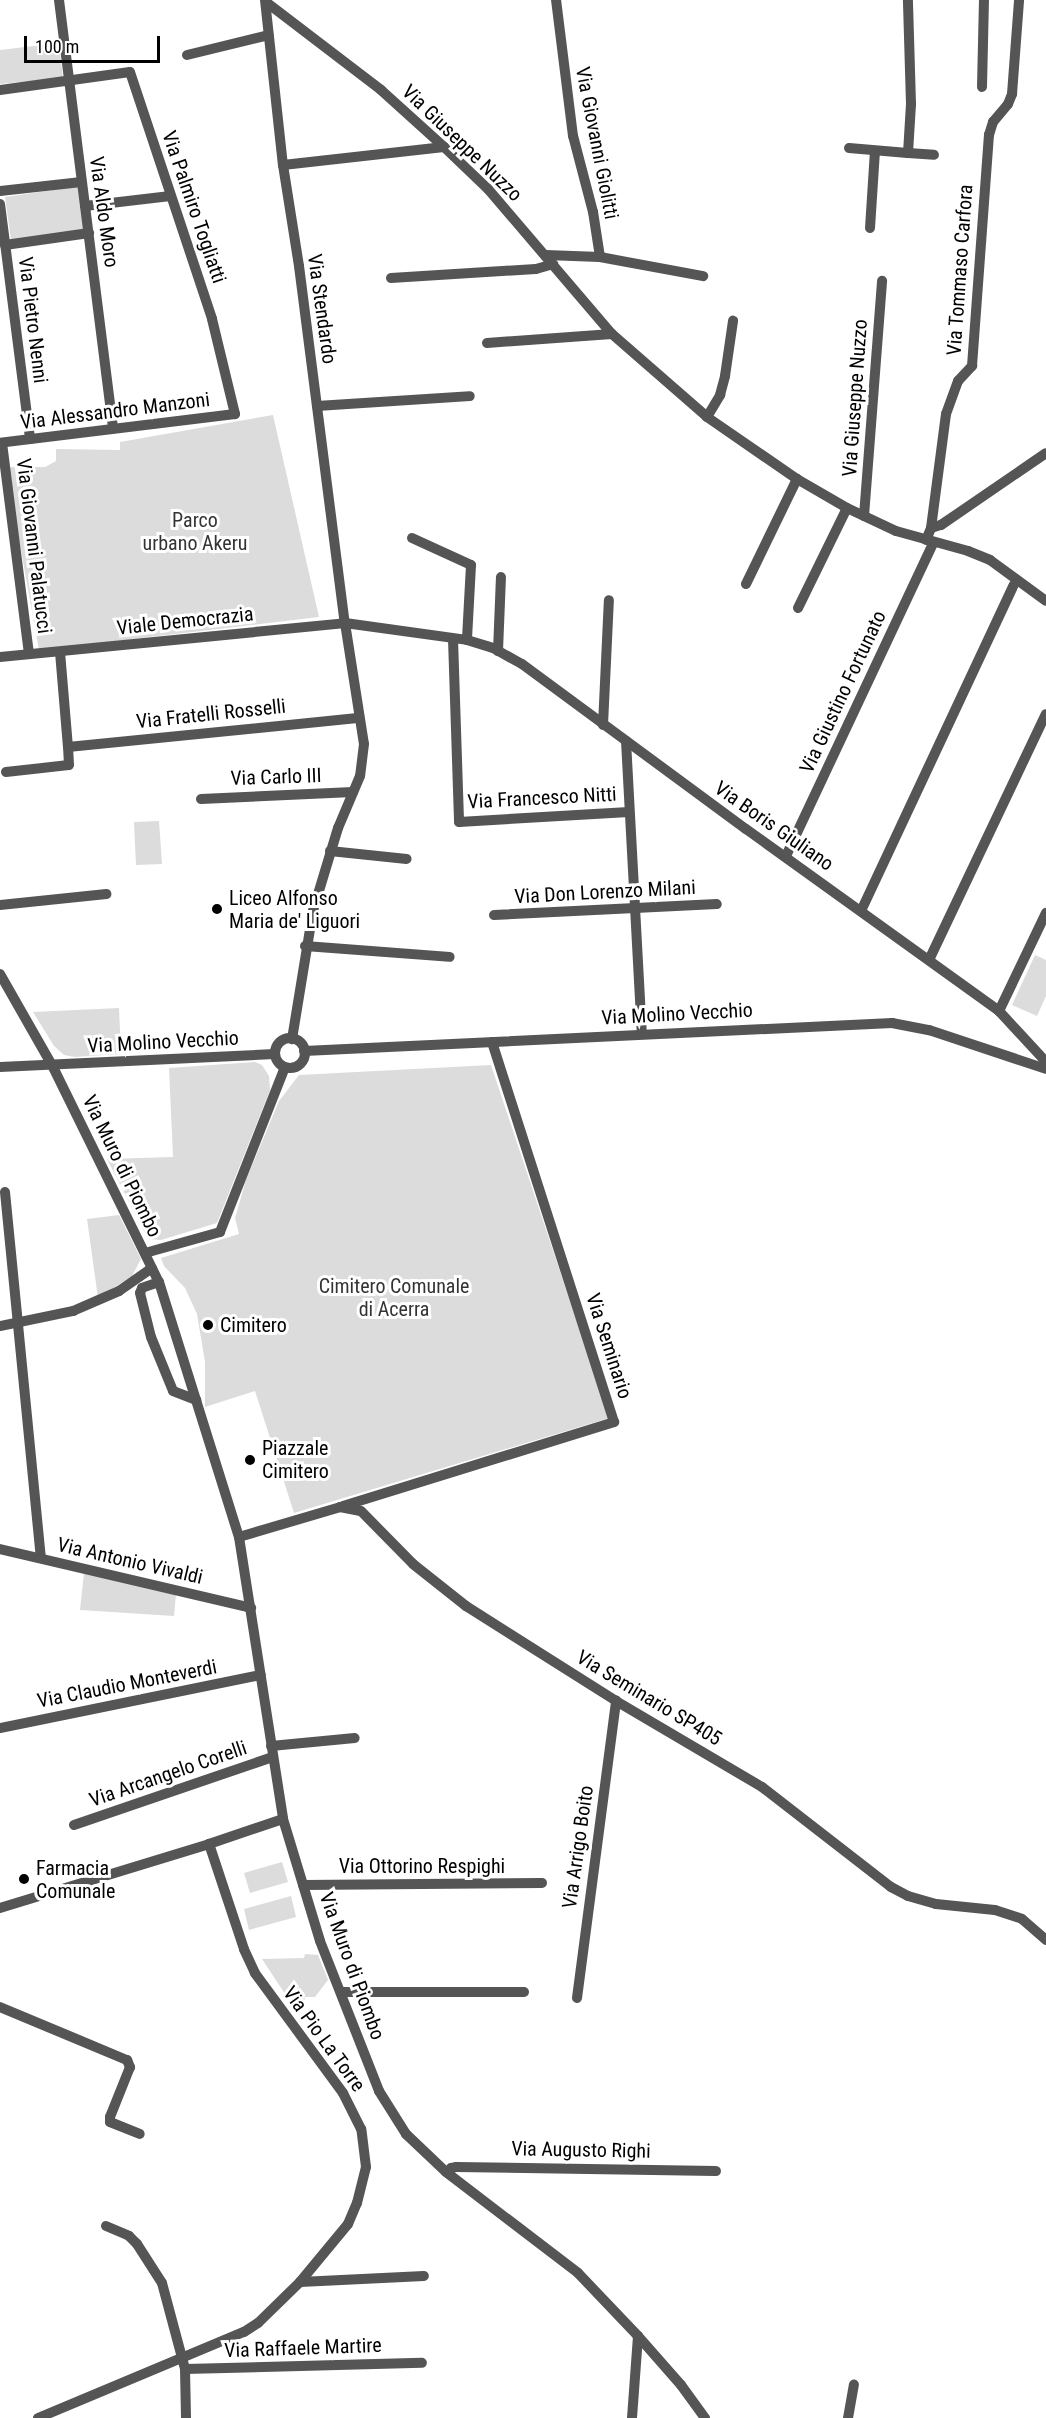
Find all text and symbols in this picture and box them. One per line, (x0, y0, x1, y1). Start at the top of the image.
scale bar (27, 24, 164, 62)
text: 100 m (35, 36, 79, 57)
street label: Via Giovanni Giolitti (570, 65, 624, 221)
street label: Via Giuseppe Nuzzo (397, 80, 527, 206)
street label: Via Palmiro Togliatti (157, 128, 231, 286)
street label: Via Aldo Moro (84, 155, 124, 269)
street label: Via Tommaso Carfora (942, 184, 978, 356)
street label: Via Stendardo (302, 253, 342, 365)
street label: Via Pietro Nenni (13, 255, 53, 385)
street label: Via Giuseppe Nuzzo (838, 318, 872, 478)
street label: Via Alessandro Manzoni (19, 387, 211, 435)
street label: Via Giovanni Palatucci (11, 457, 57, 635)
park label: Parco urbano Akeru (142, 508, 248, 555)
street label: Viale Democrazia (115, 602, 255, 640)
street label: Via Giustino Fortunato (795, 607, 891, 777)
street label: Via Fratelli Rosselli (135, 694, 287, 734)
street label: Via Carlo III (230, 763, 322, 791)
street label: Via Boris Giuliano (710, 776, 838, 876)
street label: Via Francesco Nitti (467, 782, 617, 814)
street label: Via Don Lorenzo Milani (514, 875, 696, 909)
place label: Liceo Alfonso Maria de' Liguori (229, 886, 360, 933)
marker: Liceo Alfonso Maria de' Liguori (210, 902, 224, 916)
street label: Via Molino Vecchio (601, 998, 753, 1030)
street label: Via Molino Vecchio (87, 1026, 239, 1058)
street label: Via Muro di Piombo (77, 1091, 167, 1241)
park label: Cimitero Comunale di Acerra (319, 1274, 469, 1321)
street label: Via Seminario (581, 1290, 637, 1402)
place label: Cimitero (220, 1313, 287, 1337)
marker: Cimitero (201, 1318, 215, 1332)
place label: Piazzale Cimitero (262, 1436, 329, 1483)
marker: Piazzale Cimitero (243, 1453, 257, 1467)
street label: Via Antonio Vivaldi (55, 1533, 205, 1589)
street label: Via Seminario SP405 (572, 1645, 726, 1751)
street label: Via Claudio Monteverdi (35, 1655, 219, 1713)
street label: Via Arcangelo Corelli (86, 1736, 250, 1812)
street label: Via Arrigo Boito (557, 1784, 599, 1910)
street label: Via Ottorino Respighi (339, 1854, 505, 1878)
place label: Farmacia Comunale (36, 1856, 115, 1903)
marker: Farmacia Comunale (17, 1872, 31, 1886)
street label: Via Muro di Piombo (314, 1889, 390, 2043)
street label: Via Pio La Torre (278, 1981, 370, 2097)
street label: Via Augusto Righi (511, 2137, 651, 2163)
street label: Via Raffaele Martire (224, 2333, 382, 2363)

